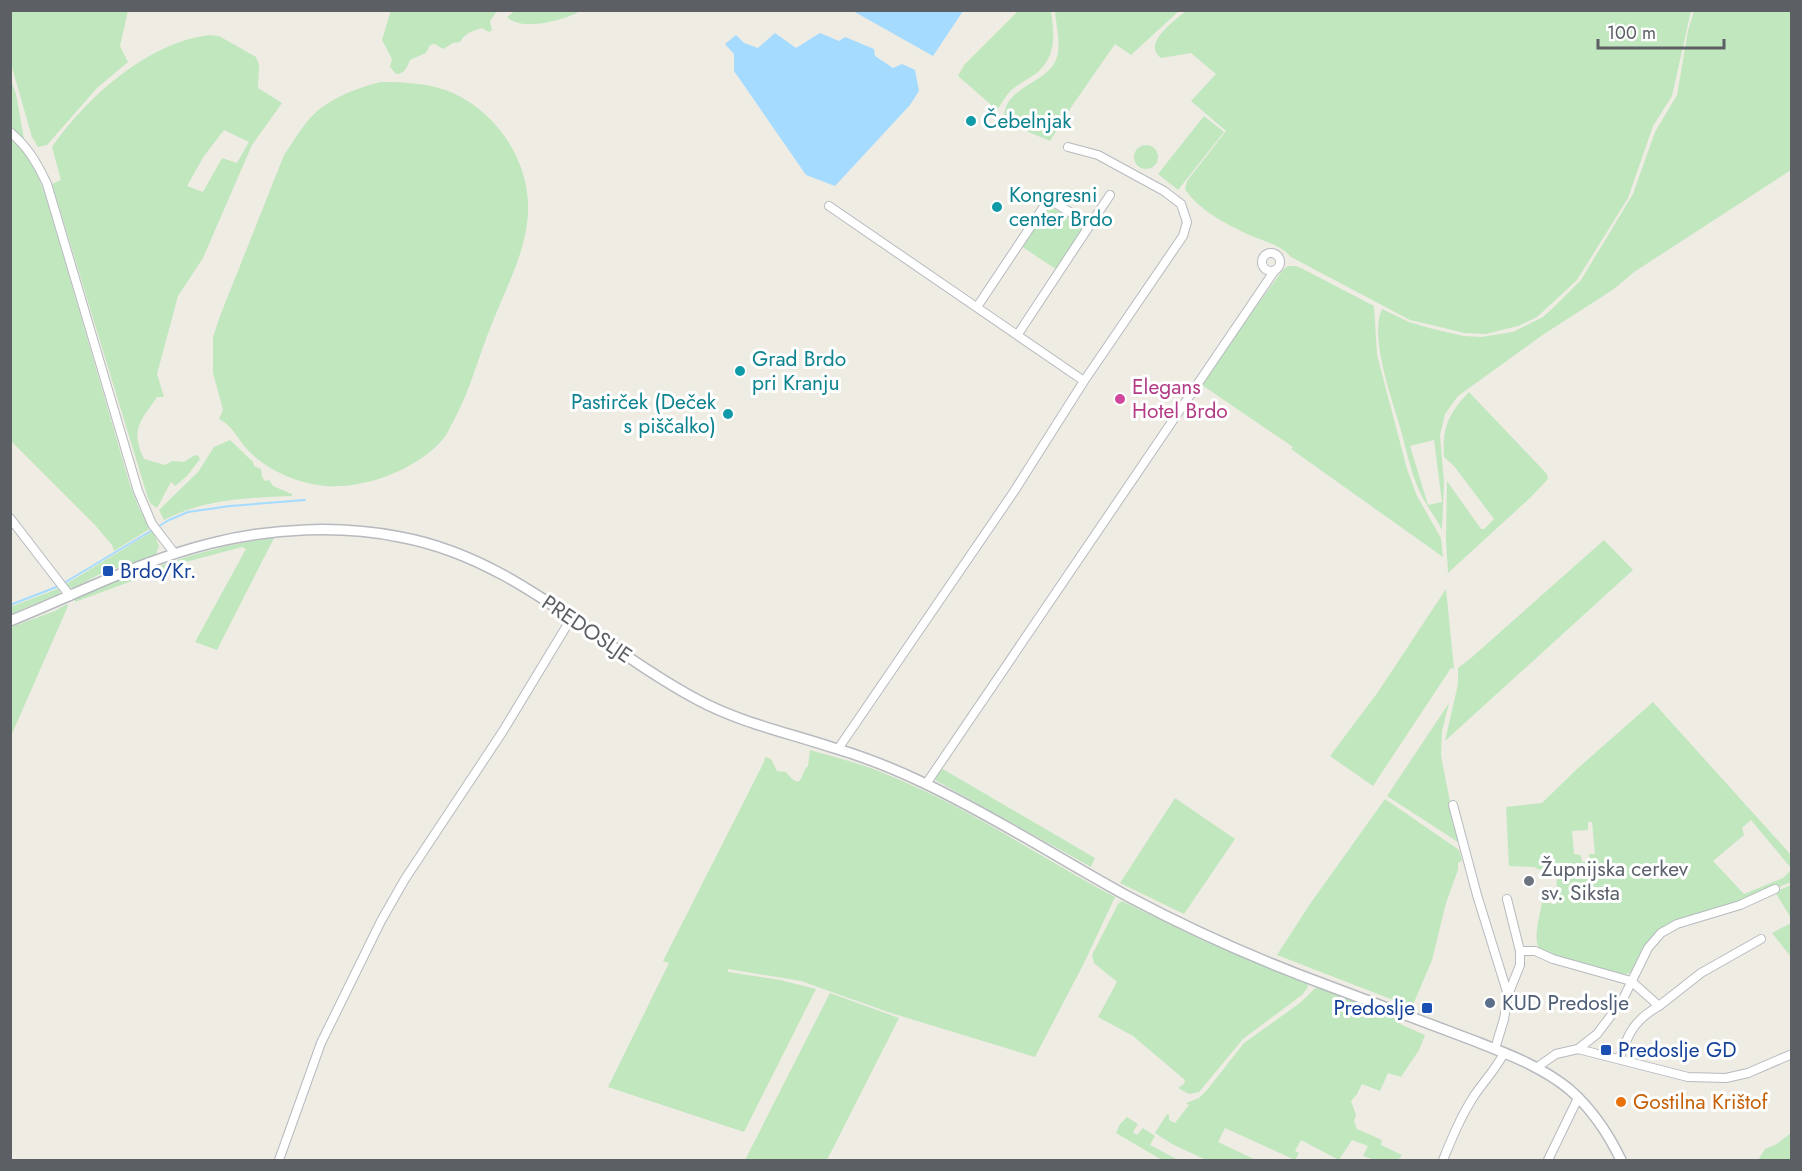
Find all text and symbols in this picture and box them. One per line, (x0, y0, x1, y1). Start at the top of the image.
scale bar (1598, 12, 1724, 50)
text: 100 m (1607, 20, 1656, 46)
place label: Čebelnjak (983, 106, 1072, 136)
marker: Čebelnjak (964, 114, 978, 128)
place label: Kongresni center Brdo (1009, 180, 1113, 234)
marker: Kongresni center Brdo (990, 200, 1004, 214)
place label: Grad Brdo pri Kranju (752, 344, 846, 398)
marker: Grad Brdo pri Kranju (733, 364, 747, 378)
place label: Elegans Hotel Brdo (1132, 372, 1228, 426)
place label: Pastirček (Deček s piščalko) (571, 387, 717, 441)
marker: Elegans Hotel Brdo (1113, 392, 1127, 406)
marker: Pastirček (Deček s piščalko) (721, 407, 735, 421)
place label: Brdo/Kr. (120, 556, 196, 586)
marker: Brdo/Kr. (101, 564, 115, 578)
street label: PREDOSLJE (536, 588, 638, 670)
place label: Župnijska cerkev sv. Siksta (1541, 854, 1689, 908)
marker: Župnijska cerkev sv. Siksta (1522, 874, 1536, 888)
place label: KUD Predoslje (1502, 988, 1629, 1018)
place label: Predoslje (1333, 993, 1415, 1023)
marker: KUD Predoslje (1483, 996, 1497, 1010)
marker: Predoslje (1420, 1001, 1434, 1015)
place label: Predoslje GD (1618, 1035, 1736, 1065)
marker: Predoslje GD (1599, 1043, 1613, 1057)
place label: Gostilna Krištof (1633, 1087, 1768, 1117)
marker: Gostilna Krištof (1614, 1095, 1628, 1109)

